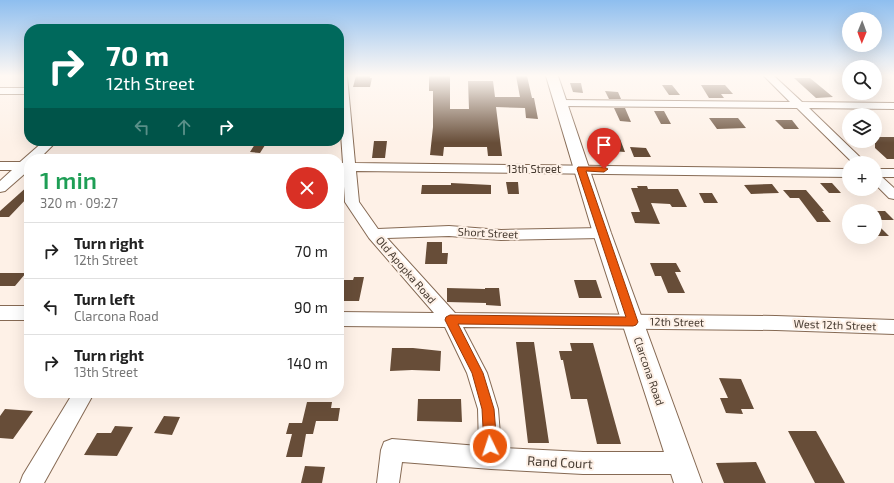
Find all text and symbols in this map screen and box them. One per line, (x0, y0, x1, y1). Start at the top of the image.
north arrow (842, 12, 882, 52)
map controls (842, 12, 882, 244)
text: 70 m (106, 38, 169, 72)
icon: right (40, 40, 92, 92)
button: search (842, 60, 882, 100)
text: 12th Street (106, 72, 195, 94)
button: layers (842, 108, 882, 148)
icon: left (131, 116, 153, 138)
icon: ahead (173, 116, 195, 138)
icon: right (215, 116, 237, 138)
pin (587, 128, 621, 169)
icon: arrive (593, 134, 615, 156)
button: + (842, 156, 882, 196)
street label: 13th Street (507, 162, 561, 175)
text: 1 min (40, 165, 97, 194)
button: close (286, 167, 328, 209)
text: 320 m · 09:27 (40, 195, 118, 211)
button: − (842, 204, 882, 244)
street label: Short Street (458, 224, 519, 241)
text: Turn right (74, 234, 144, 252)
street label: Old Apopka Road (374, 234, 439, 306)
icon: right (40, 240, 62, 262)
text: 70 m (295, 242, 328, 260)
text: 12th Street (74, 252, 138, 268)
text: Turn left (74, 290, 135, 308)
icon: left (40, 296, 62, 318)
text: 90 m (294, 298, 328, 316)
text: Clarcona Road (74, 308, 159, 324)
street label: 12th Street (650, 315, 704, 328)
street label: West 12th Street (794, 317, 876, 332)
street label: Clarcona Road (632, 335, 667, 407)
text: Turn right (74, 346, 144, 364)
icon: right (40, 352, 62, 374)
text: 140 m (287, 354, 328, 372)
text: 13th Street (74, 364, 138, 380)
position arrow (469, 425, 511, 467)
street label: Rand Court (527, 452, 593, 472)

